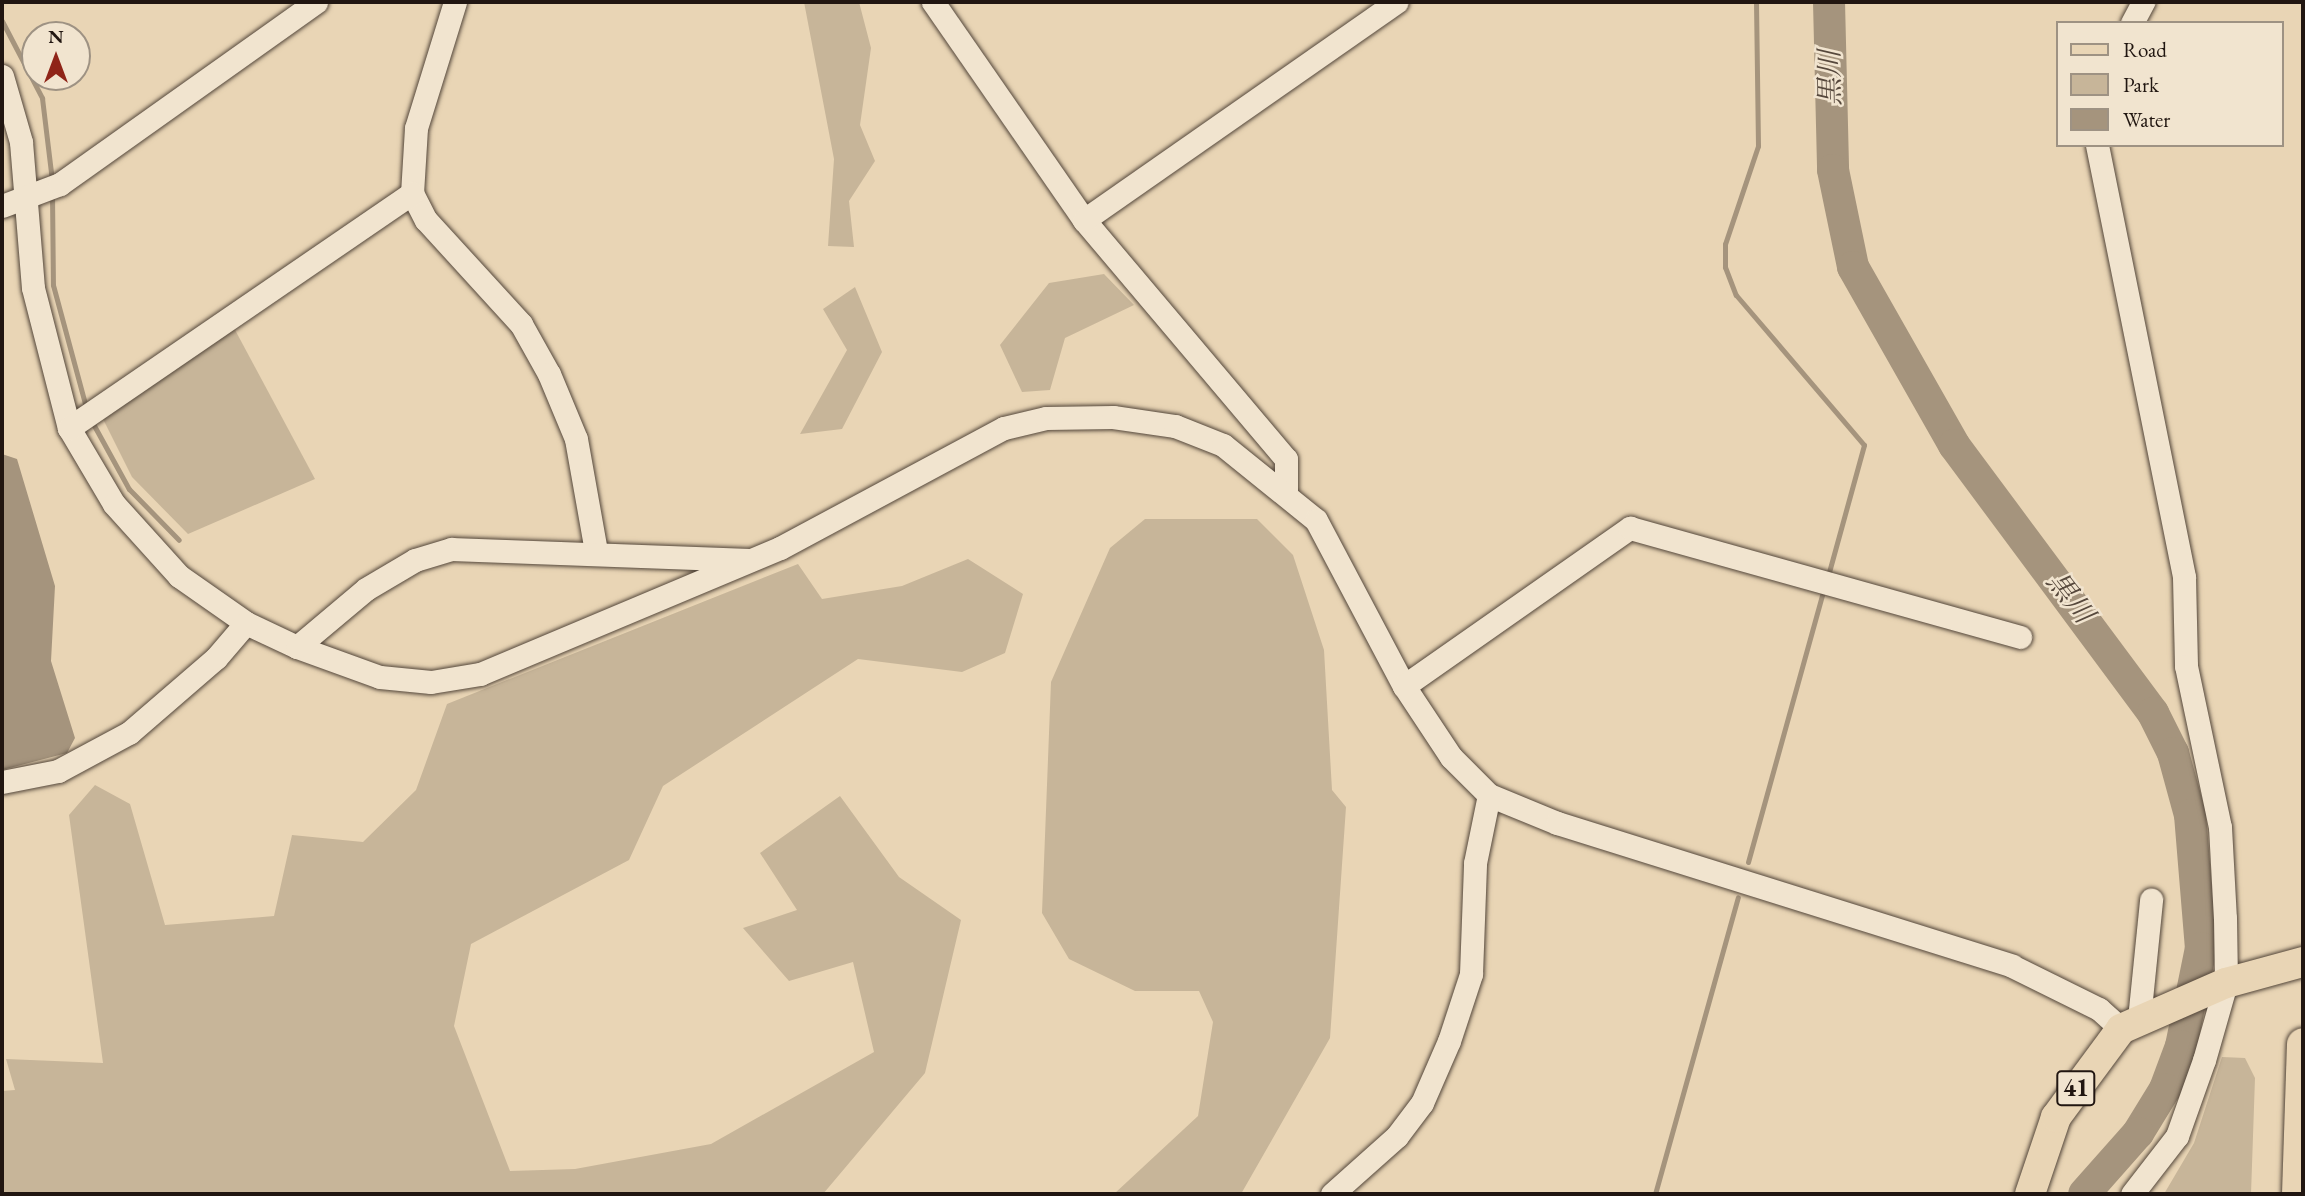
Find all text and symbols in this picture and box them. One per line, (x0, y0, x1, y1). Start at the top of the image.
north arrow (21, 21, 91, 91)
legend (2056, 21, 2284, 147)
text: N (48, 24, 64, 49)
text: Road (2123, 36, 2167, 63)
water label: 黒川 (1812, 50, 1846, 106)
text: Park (2123, 71, 2159, 98)
text: Water (2123, 106, 2170, 133)
water label: 黒川 (2041, 565, 2101, 629)
road number: 41 (2055, 1068, 2097, 1108)

